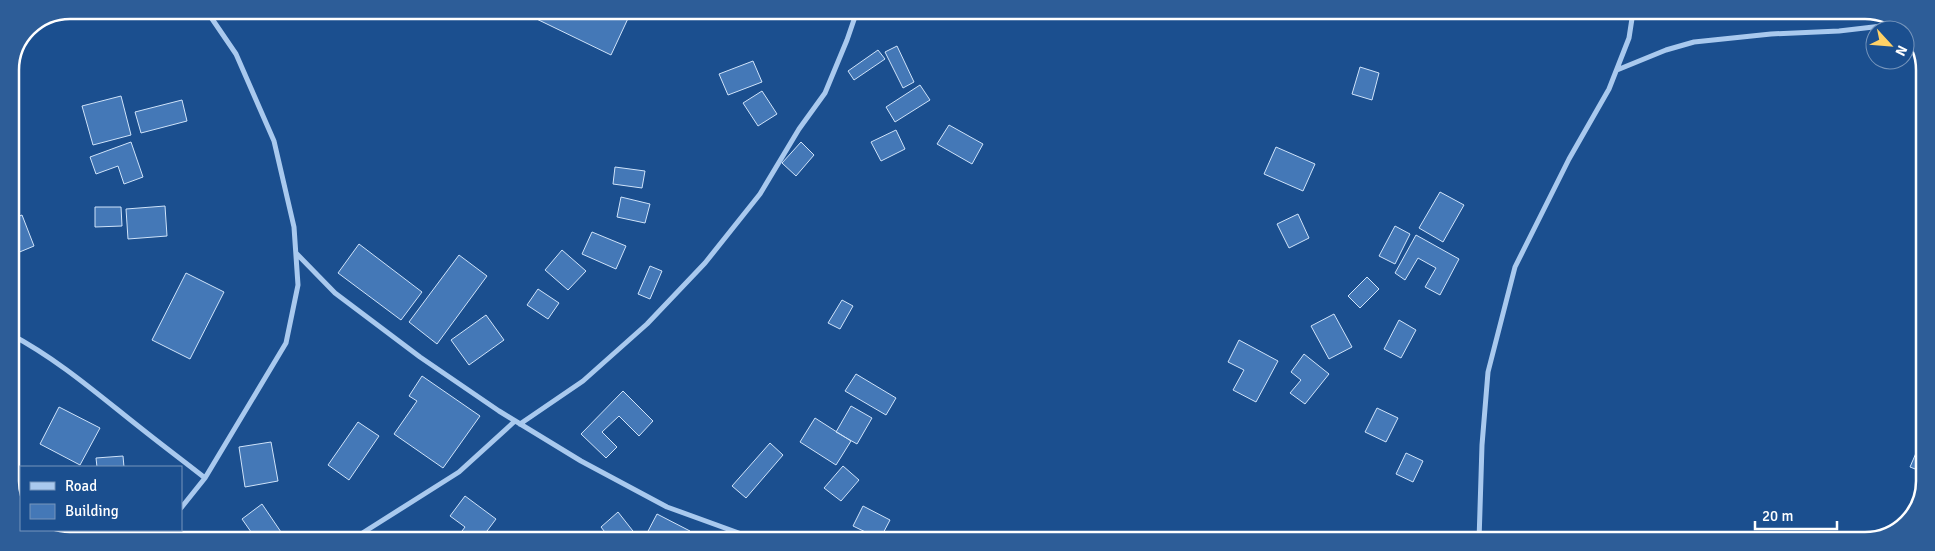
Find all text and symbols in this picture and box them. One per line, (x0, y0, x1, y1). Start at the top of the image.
north arrow (1865, 20, 1915, 70)
text: N (1891, 42, 1911, 59)
legend (20, 466, 182, 531)
text: Road (65, 477, 97, 495)
scale bar (1755, 498, 1838, 530)
text: Building (65, 502, 119, 520)
text: 20 m (1762, 507, 1793, 525)

